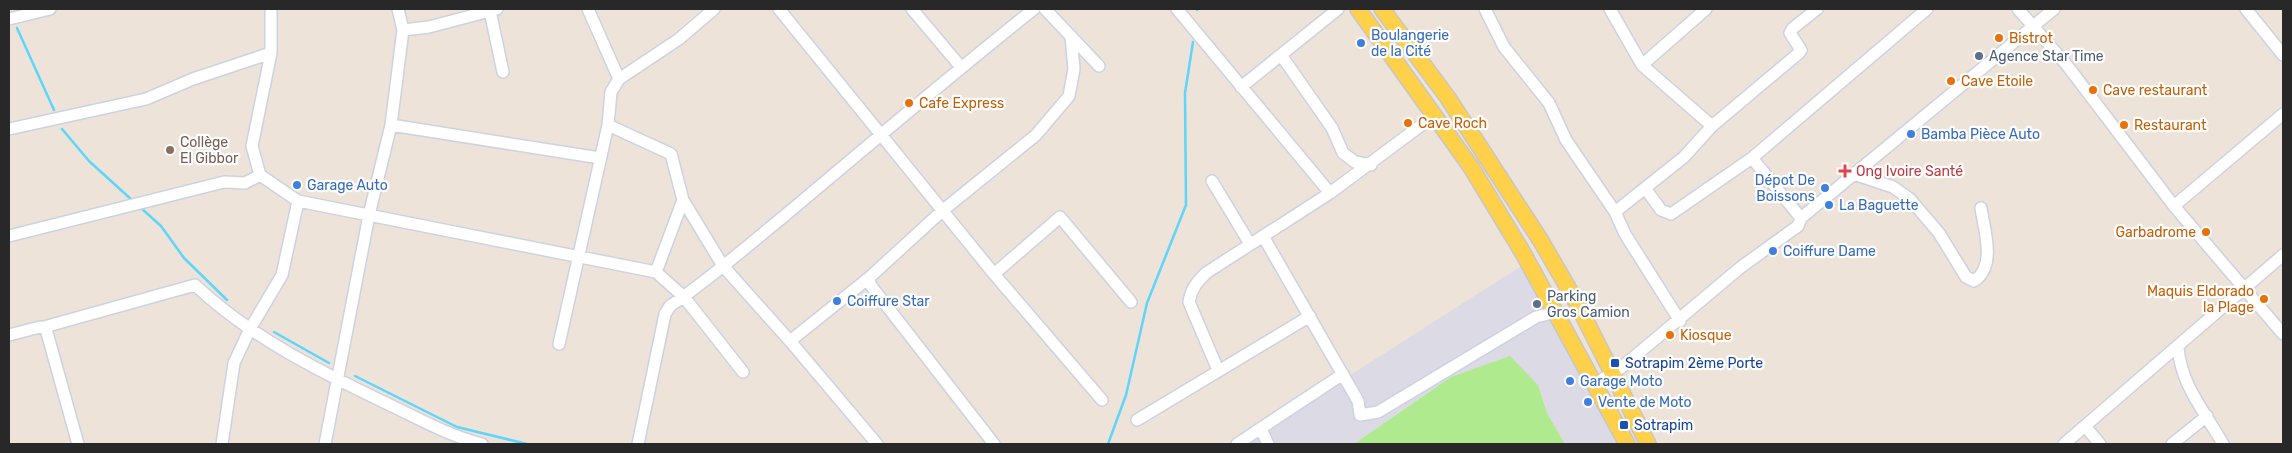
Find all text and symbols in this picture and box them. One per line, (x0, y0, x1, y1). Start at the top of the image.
place label: Boulangerie de la Cité (1371, 27, 1449, 60)
place label: Bistrot (2009, 30, 2053, 47)
marker: Bistrot (1993, 32, 2005, 44)
marker: Boulangerie de la Cité (1355, 37, 1367, 49)
place label: Agence Star Time (1989, 48, 2104, 65)
marker: Agence Star Time (1973, 50, 1985, 62)
place label: Cave Etoile (1961, 73, 2033, 90)
marker: Cave Etoile (1945, 75, 1957, 87)
place label: Cave restaurant (2103, 82, 2208, 99)
marker: Cave restaurant (2087, 84, 2099, 96)
place label: Cafe Express (919, 95, 1004, 112)
marker: Cafe Express (903, 97, 915, 109)
place label: Cave Roch (1418, 115, 1487, 132)
marker: Cave Roch (1402, 117, 1414, 129)
place label: Restaurant (2134, 117, 2207, 134)
marker: Restaurant (2118, 119, 2130, 131)
place label: Bamba Pièce Auto (1921, 126, 2040, 143)
marker: Bamba Pièce Auto (1905, 128, 1917, 140)
place label: Collège El Gibbor (180, 134, 239, 167)
marker: Collège El Gibbor (164, 144, 176, 156)
place label: Ong Ivoire Santé (1856, 163, 1963, 180)
marker: Ong Ivoire Santé (1838, 164, 1852, 178)
place label: Dépot De Boissons (1755, 172, 1815, 205)
place label: Garage Auto (307, 177, 388, 194)
marker: Garage Auto (291, 179, 303, 191)
marker: Dépot De Boissons (1819, 182, 1831, 194)
place label: La Baguette (1839, 197, 1919, 214)
marker: La Baguette (1823, 199, 1835, 211)
place label: Garbadrome (2116, 224, 2196, 241)
marker: Garbadrome (2200, 226, 2212, 238)
place label: Coiffure Dame (1783, 243, 1876, 260)
marker: Coiffure Dame (1767, 245, 1779, 257)
place label: Maquis Eldorado la Plage (2147, 283, 2254, 316)
place label: Parking Gros Camion (1547, 288, 1630, 321)
place label: Coiffure Star (847, 293, 930, 310)
marker: Maquis Eldorado la Plage (2258, 293, 2270, 305)
marker: Coiffure Star (831, 295, 843, 307)
marker: Parking Gros Camion (1531, 298, 1543, 310)
place label: Kiosque (1680, 327, 1732, 344)
marker: Kiosque (1664, 329, 1676, 341)
place label: Sotrapim 2ème Porte (1625, 355, 1763, 372)
marker: Sotrapim 2ème Porte (1609, 357, 1621, 369)
place label: Garage Moto (1580, 373, 1662, 390)
marker: Garage Moto (1564, 375, 1576, 387)
place label: Vente de Moto (1598, 394, 1692, 411)
marker: Vente de Moto (1582, 396, 1594, 408)
place label: Sotrapim (1634, 417, 1693, 434)
marker: Sotrapim (1618, 419, 1630, 431)

